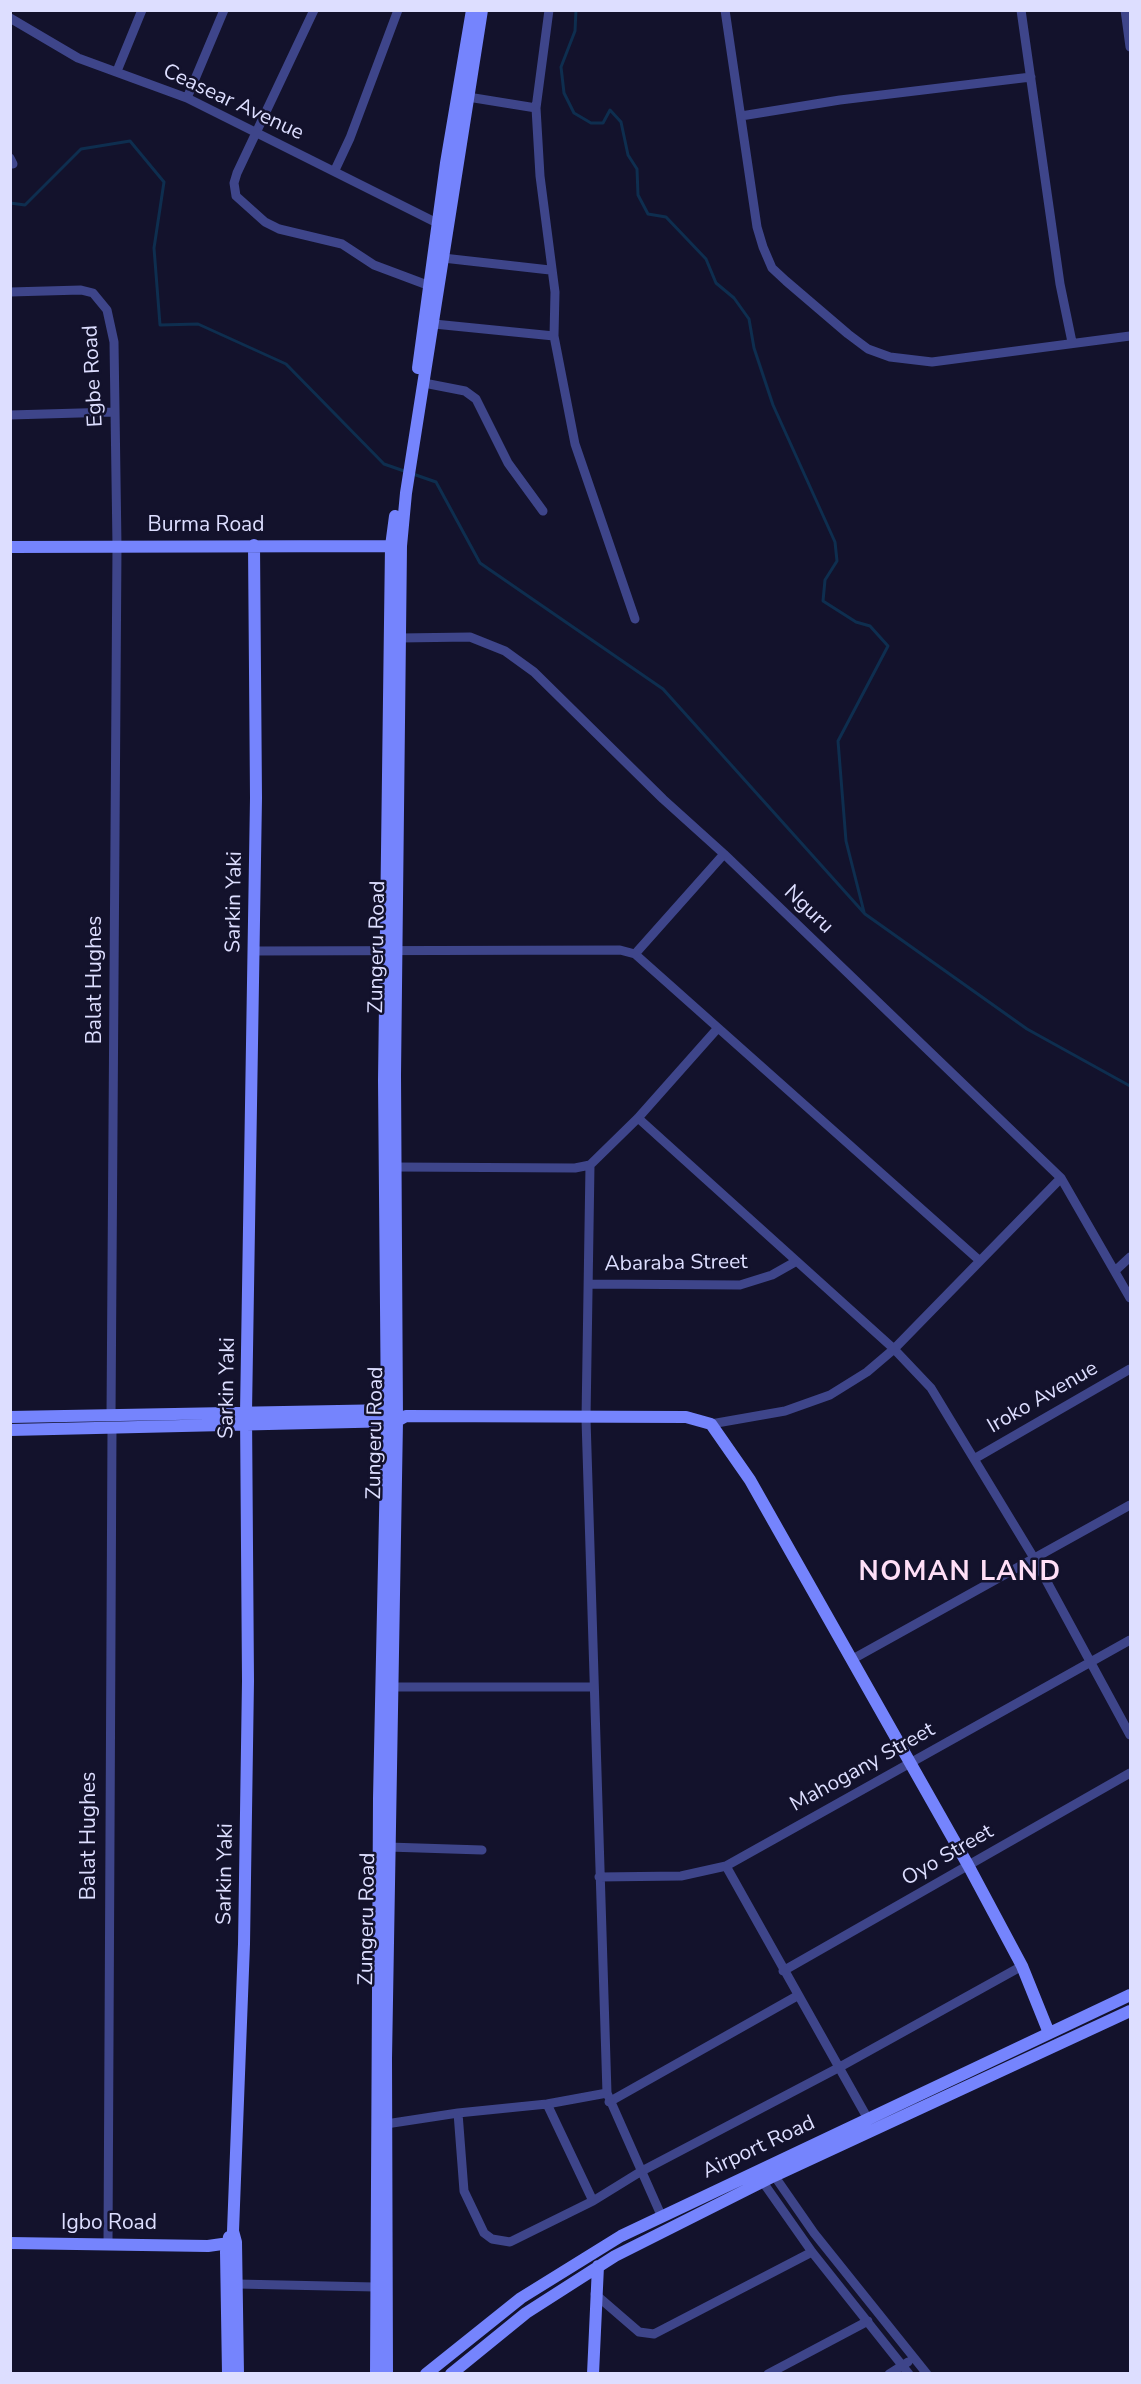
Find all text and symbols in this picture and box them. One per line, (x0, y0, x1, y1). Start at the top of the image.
street label: Ceasear Avenue (159, 59, 307, 147)
street label: Egbe Road (79, 324, 109, 428)
street label: Burma Road (148, 513, 264, 539)
street label: Sarkin Yaki (222, 851, 248, 953)
street label: Zungeru Road (364, 880, 392, 1014)
street label: Nguru (778, 880, 838, 940)
street label: Balat Hughes (83, 916, 109, 1044)
street label: Abaraba Street (604, 1250, 748, 1278)
street label: Sarkin Yaki (215, 1337, 241, 1439)
street label: Iroko Avenue (983, 1356, 1103, 1440)
street label: Zungeru Road (362, 1366, 390, 1500)
district label: NOMAN LAND (858, 1557, 1062, 1589)
street label: Mahogany Street (786, 1718, 940, 1818)
street label: Balat Hughes (77, 1772, 103, 1900)
street label: Oyo Street (898, 1820, 998, 1892)
street label: Sarkin Yaki (213, 1823, 239, 1925)
street label: Zungeru Road (354, 1852, 382, 1986)
street label: Airport Road (699, 2111, 819, 2185)
street label: Igbo Road (61, 2211, 157, 2237)

